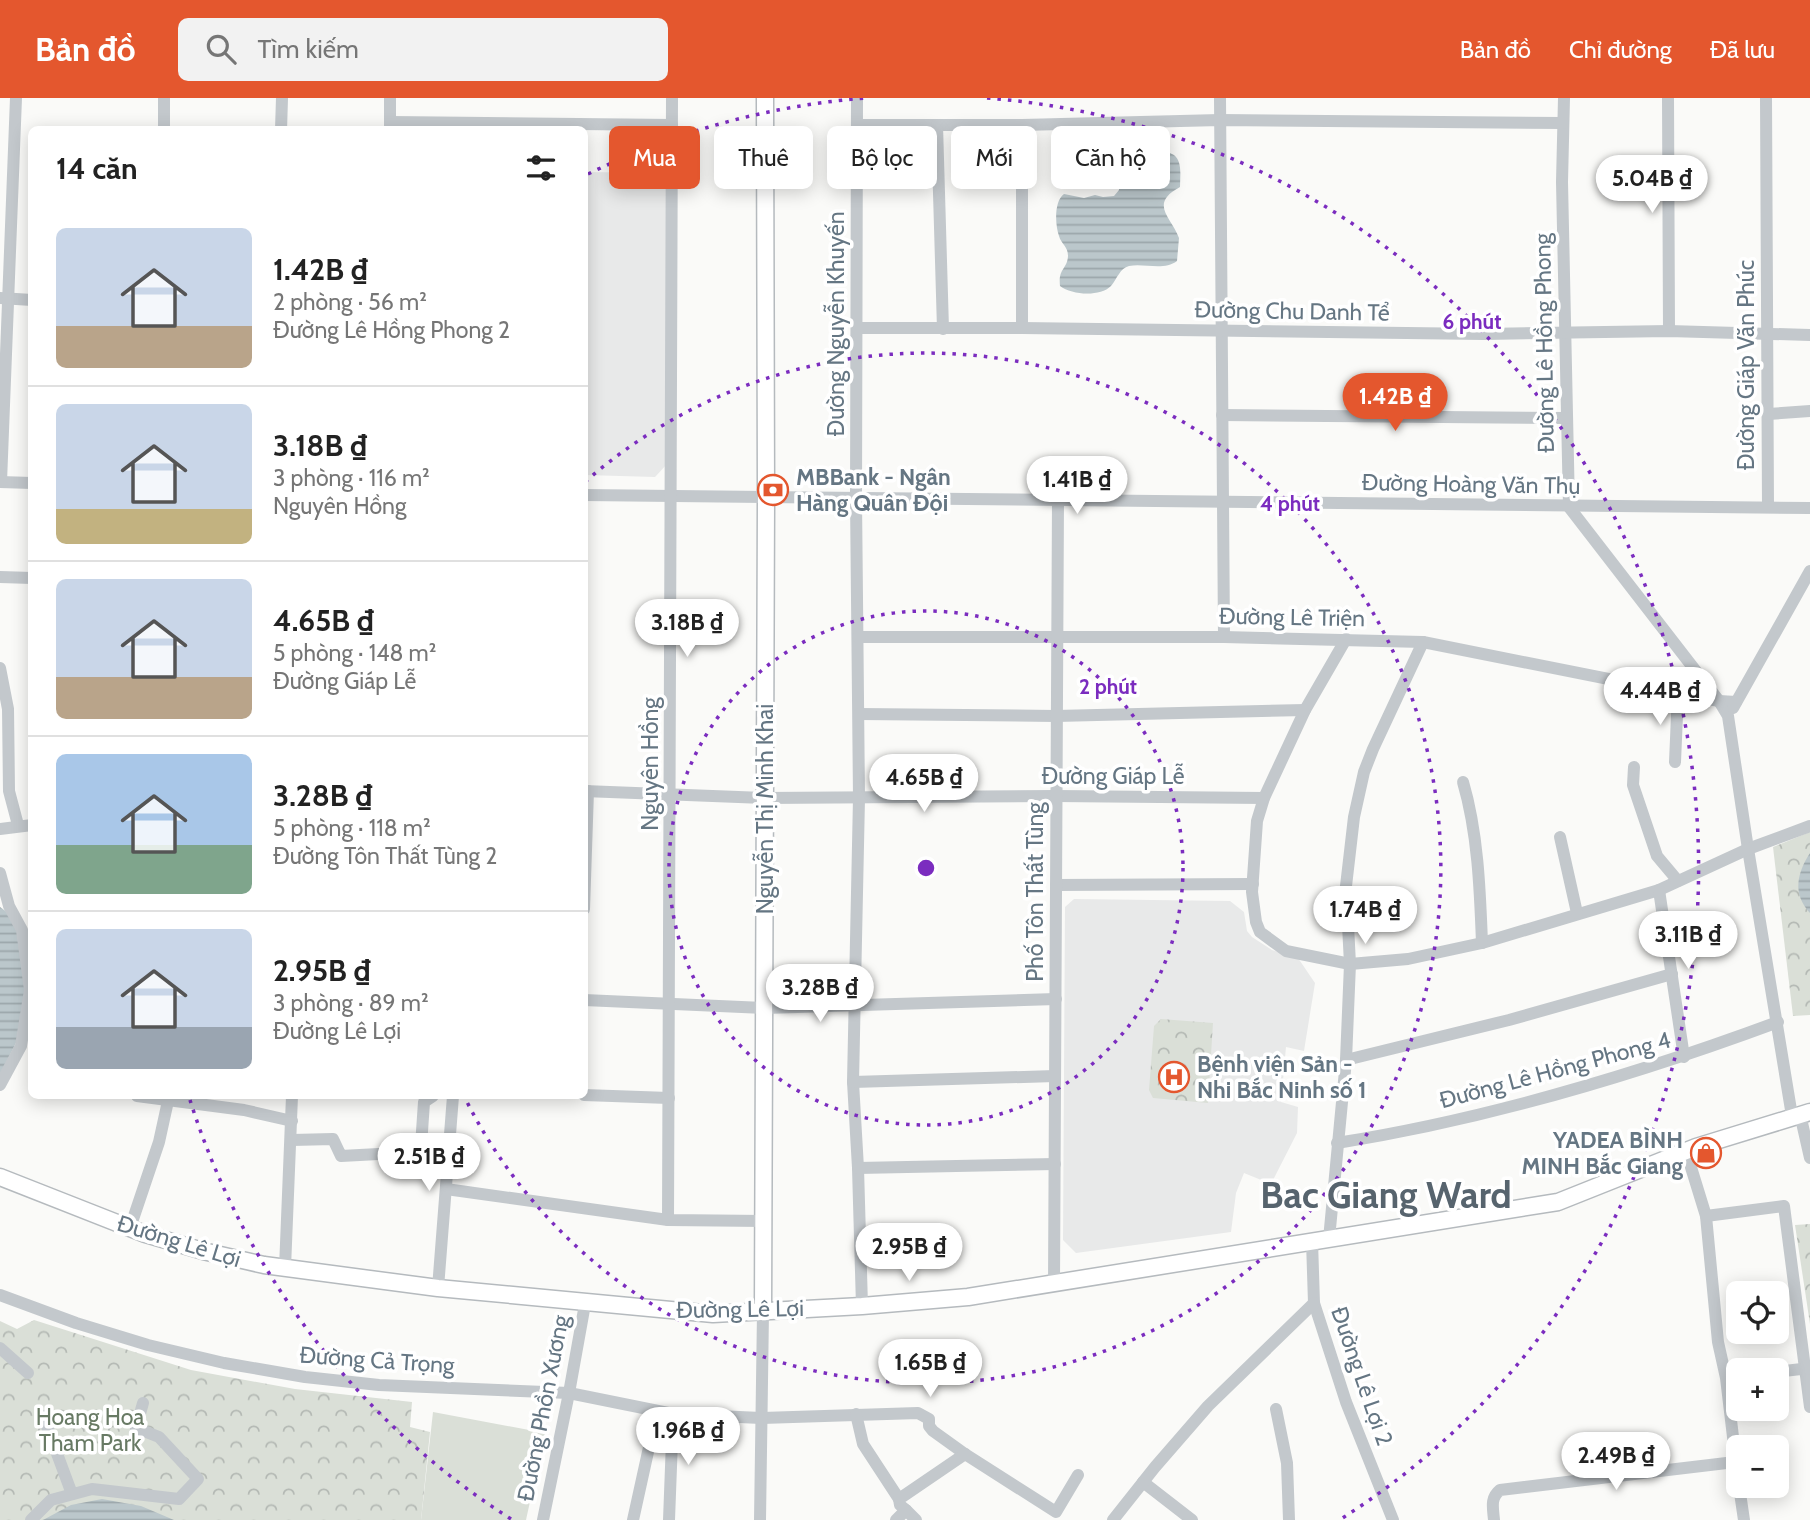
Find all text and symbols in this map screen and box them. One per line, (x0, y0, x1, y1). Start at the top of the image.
search box (178, 18, 668, 81)
text: Bản đồ (35, 29, 136, 69)
icon: search (202, 30, 240, 68)
text: Tìm kiếm (258, 33, 359, 65)
text: Bản đồ (1460, 35, 1531, 64)
text: Chỉ đường (1569, 35, 1672, 64)
text: Đã lưu (1710, 35, 1775, 64)
chip: Mua (609, 126, 700, 189)
chip: Thuê (714, 126, 813, 189)
chip: Bộ lọc (827, 126, 937, 189)
chip: Mới (951, 126, 1037, 189)
chip: Căn hộ (1051, 126, 1170, 189)
icon: filters (522, 149, 560, 187)
text: 14 căn (56, 150, 138, 187)
pin: 5.04B ₫ (1587, 156, 1717, 215)
text: 5.04B ₫ (1612, 164, 1692, 192)
street label: Đường Nguyễn Khuyến (822, 211, 850, 437)
street label: Đường Lê Hồng Phong (1528, 232, 1560, 453)
text: 1.42B ₫ (273, 251, 368, 288)
icon: home (112, 256, 196, 340)
street label: Đường Giáp Văn Phúc (1732, 260, 1760, 470)
text: 2 phòng · 56 m² (273, 288, 427, 316)
street label: Đường Chu Danh Tể (1194, 295, 1390, 327)
text: 6 phút (1443, 309, 1501, 334)
text: Đường Lê Hồng Phong 2 (273, 316, 510, 344)
pin: 1.42B ₫ (1330, 374, 1460, 433)
text: 1.42B ₫ (1359, 382, 1431, 410)
text: 3.18B ₫ (273, 427, 367, 464)
icon: home (112, 432, 196, 516)
pin: 1.41B ₫ (1012, 456, 1142, 516)
place label: MBBank - Ngân Hàng Quân Đội (796, 463, 951, 517)
text: 3 phòng · 116 m² (273, 464, 430, 492)
text: 1.41B ₫ (1043, 465, 1111, 493)
street label: Đường Hoàng Văn Thụ (1361, 468, 1581, 500)
bank icon: MBBank - Ngân Hàng Quân Đội (756, 473, 790, 507)
text: 4 phút (1260, 491, 1320, 516)
text: Nguyên Hồng (273, 492, 406, 520)
pin: 3.18B ₫ (622, 600, 752, 659)
text: 4.65B ₫ (273, 602, 374, 639)
street label: Đường Lê Triện (1219, 602, 1365, 632)
icon: home (112, 607, 196, 691)
text: 3.18B ₫ (651, 608, 723, 636)
text: 5 phòng · 148 m² (273, 639, 436, 667)
text: Đường Giáp Lễ (273, 667, 416, 695)
pin: 4.44B ₫ (1595, 668, 1725, 727)
text: 2 phút (1079, 674, 1137, 699)
text: 4.44B ₫ (1620, 676, 1700, 704)
street label: Nguyên Hồng (636, 697, 664, 831)
street label: Nguyễn Thị Minh Khai (751, 704, 779, 914)
pin: 4.65B ₫ (859, 754, 989, 814)
street label: Đường Giáp Lễ (1041, 762, 1185, 790)
text: 4.65B ₫ (885, 763, 963, 791)
text: 3.28B ₫ (273, 777, 372, 814)
icon: home (112, 782, 196, 866)
street label: Phố Tôn Thất Tùng (1021, 802, 1049, 982)
text: 5 phòng · 118 m² (273, 814, 431, 842)
text: Đường Tôn Thất Tùng 2 (273, 842, 497, 870)
centre of rings (914, 856, 938, 880)
pin: 1.74B ₫ (1300, 886, 1430, 946)
text: 1.74B ₫ (1329, 895, 1401, 923)
pin: 3.11B ₫ (1623, 912, 1753, 971)
text: 3.11B ₫ (1655, 920, 1721, 948)
text: 2.95B ₫ (273, 952, 371, 989)
icon: home (112, 957, 196, 1041)
pin: 3.28B ₫ (755, 964, 885, 1024)
text: 3.28B ₫ (782, 973, 858, 1001)
text: 3 phòng · 89 m² (273, 989, 429, 1017)
text: Đường Lê Lợi (273, 1017, 401, 1045)
street label: Đường Lê Hồng Phong 4 (1436, 1026, 1674, 1114)
place label: Bệnh viện Sản - Nhi Bắc Ninh số 1 (1197, 1050, 1367, 1104)
hospital icon: Bệnh viện Sản - Nhi Bắc Ninh số 1 (1157, 1060, 1191, 1094)
place label: YADEA BÌNH MINH Bắc Giang (1521, 1126, 1683, 1180)
pin: 2.51B ₫ (364, 1134, 494, 1193)
shop icon: YADEA BÌNH MINH Bắc Giang (1689, 1136, 1723, 1170)
text: 2.51B ₫ (394, 1142, 464, 1170)
district label: Bac Giang Ward (1260, 1172, 1512, 1217)
street label: Đường Lê Lợi (114, 1209, 244, 1273)
pin: 2.95B ₫ (844, 1224, 974, 1283)
text: 2.95B ₫ (872, 1232, 946, 1260)
map controls (1726, 1281, 1789, 1498)
button: locate (1726, 1281, 1789, 1344)
street label: Đường Lê Lợi (676, 1294, 804, 1324)
street label: Đường Lê Lợi 2 (1325, 1303, 1399, 1449)
street label: Đường Phồn Xương (511, 1312, 575, 1504)
pin: 1.65B ₫ (865, 1340, 995, 1399)
street label: Đường Cả Trọng (298, 1341, 456, 1379)
text: 1.65B ₫ (894, 1348, 966, 1376)
button: + (1726, 1358, 1789, 1421)
park label: Hoang Hoa Tham Park (36, 1403, 144, 1457)
pin: 1.96B ₫ (623, 1408, 753, 1467)
text: 1.96B ₫ (652, 1416, 724, 1444)
pin: 2.49B ₫ (1551, 1432, 1681, 1492)
button: − (1726, 1435, 1789, 1498)
text: 2.49B ₫ (1577, 1441, 1655, 1469)

